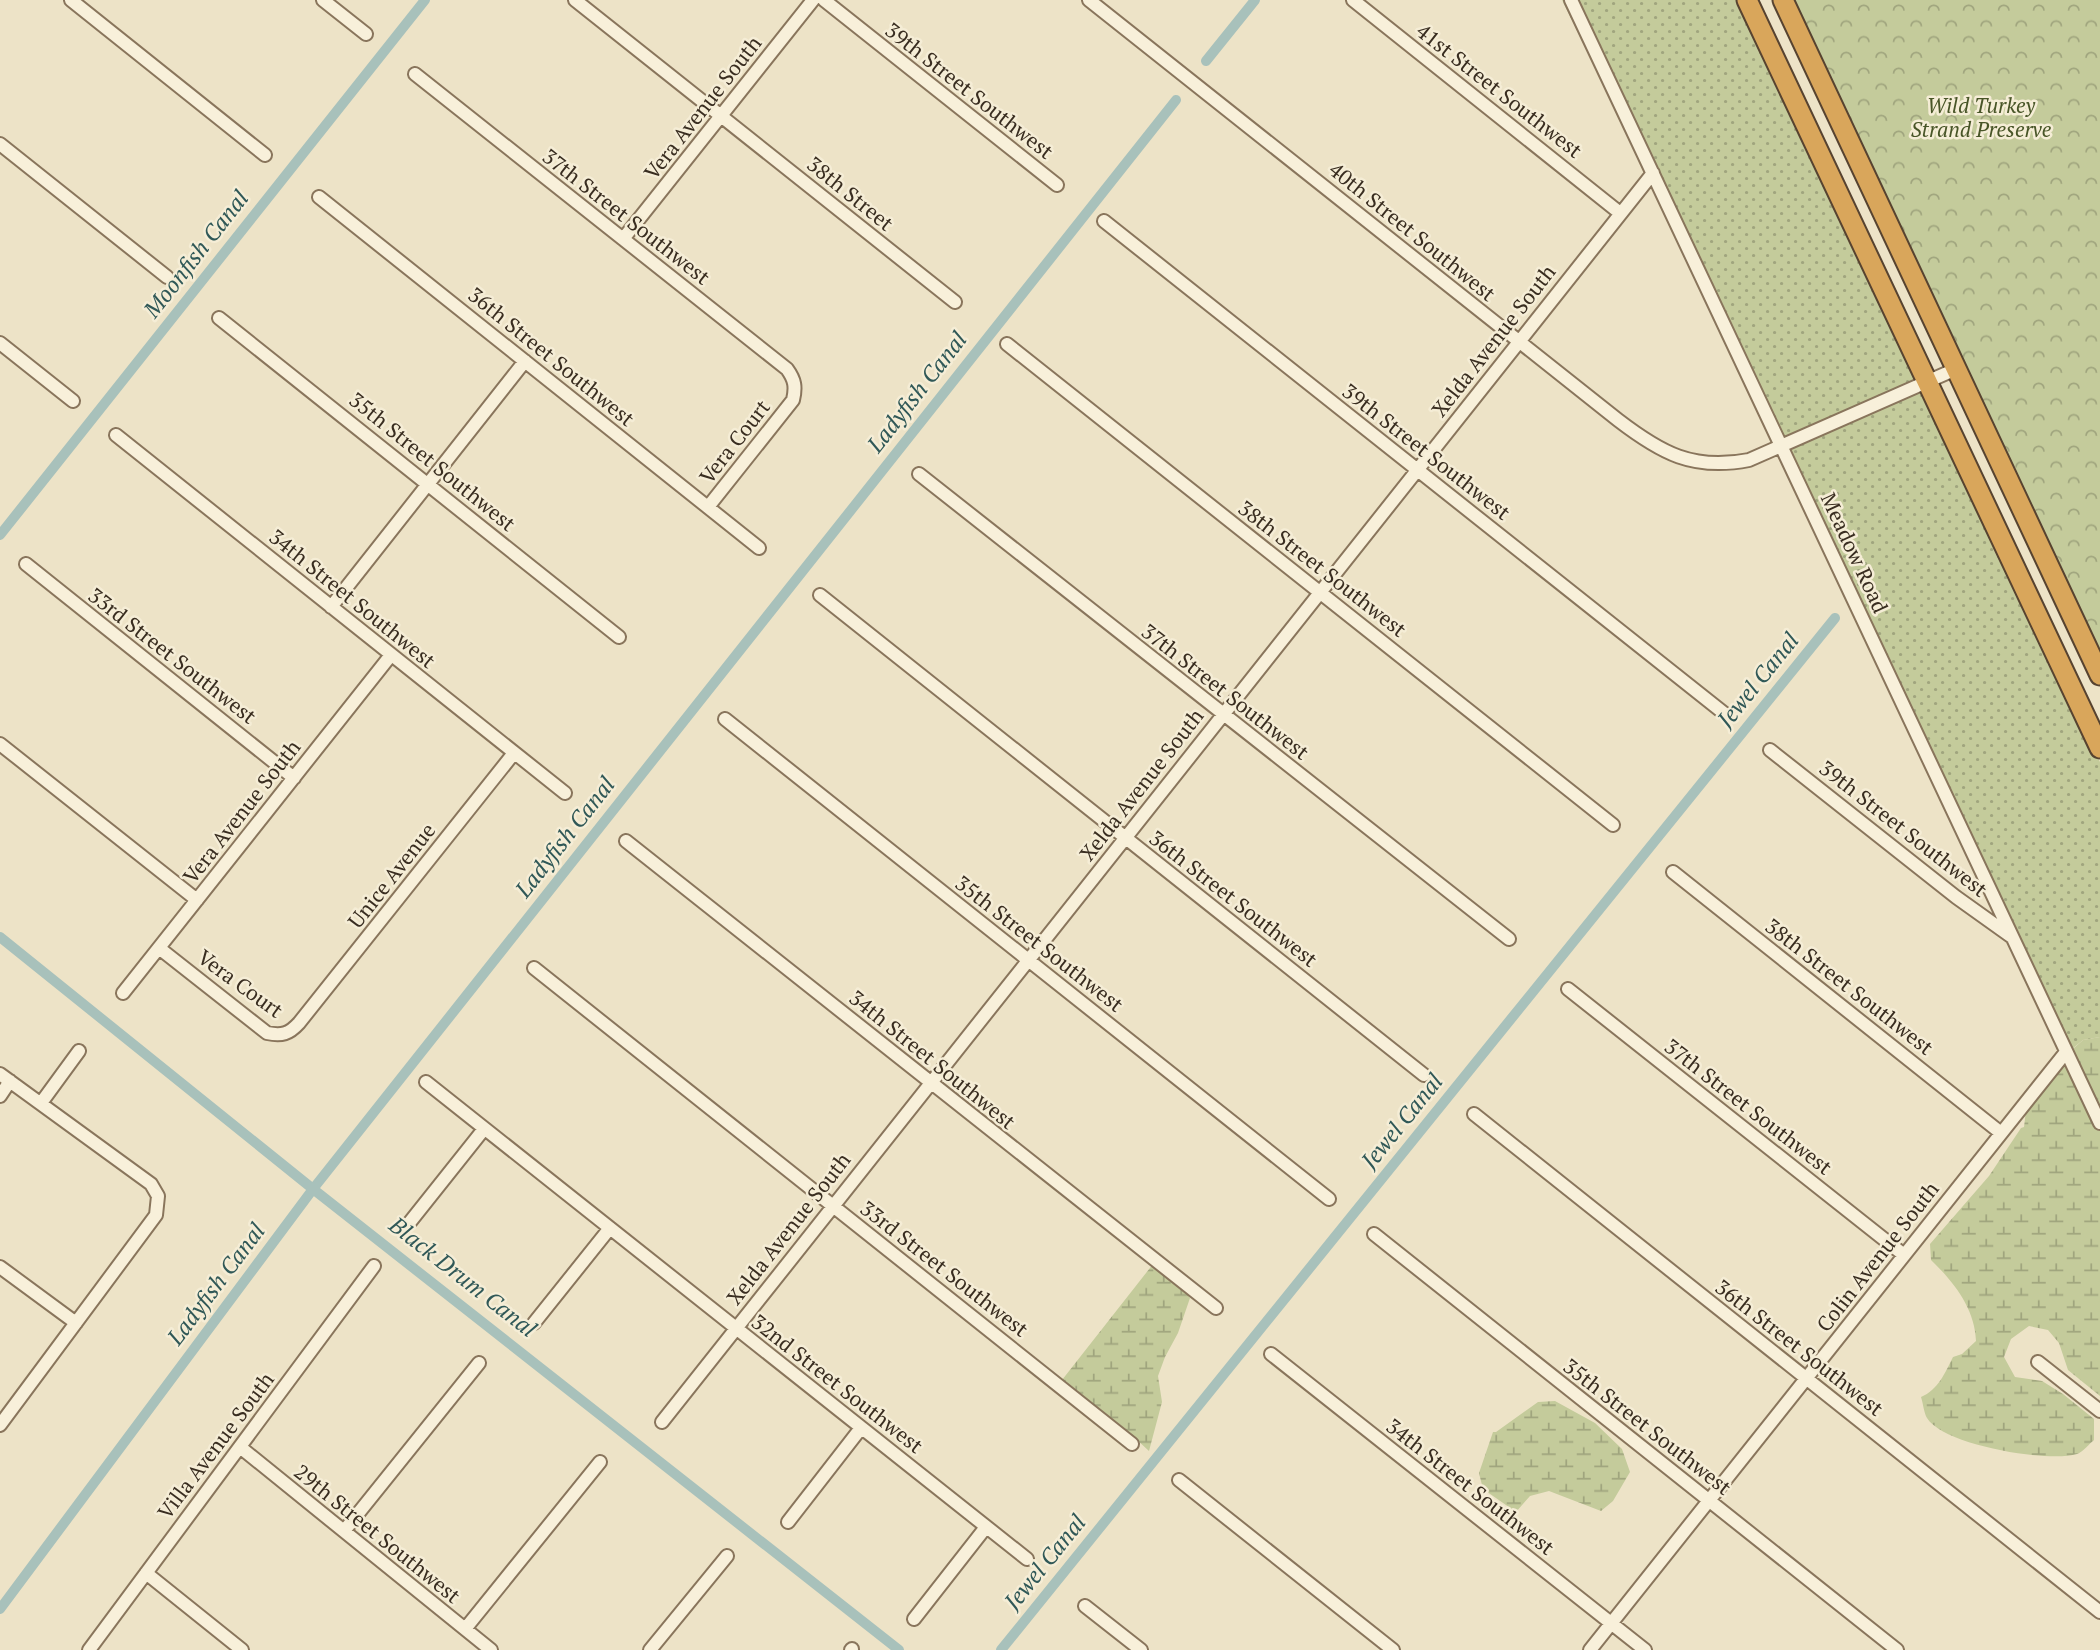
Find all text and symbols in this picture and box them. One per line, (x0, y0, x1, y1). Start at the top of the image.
street label: 39th Street Southwest (880, 16, 1060, 165)
street label: 41st Street Southwest (1411, 17, 1588, 164)
street label: Vera Avenue South (637, 30, 767, 185)
park label: Wild Turkey Strand Preserve (1911, 91, 2052, 143)
street label: 37th Street Southwest (537, 142, 716, 291)
street label: 38th Street (802, 150, 900, 237)
street label: 40th Street Southwest (1324, 155, 1502, 307)
water label: Moonfish Canal (136, 183, 255, 325)
street label: Xelda Avenue South (1425, 259, 1561, 422)
street label: 36th Street Southwest (463, 280, 641, 432)
water label: Ladyfish Canal (859, 324, 974, 459)
street label: 39th Street Southwest (1337, 377, 1517, 526)
street label: 35th Street Southwest (344, 385, 522, 537)
street label: Vera Court (693, 393, 776, 489)
street label: Meadow Road (1815, 488, 1895, 618)
street label: 38th Street Southwest (1233, 494, 1413, 643)
street label: 34th Street Southwest (264, 522, 442, 674)
street label: 33rd Street Southwest (83, 581, 263, 730)
street label: 37th Street Southwest (1136, 617, 1315, 766)
water label: Jewel Canal (1709, 625, 1806, 735)
street label: Xelda Avenue South (1073, 703, 1209, 866)
street label: Vera Avenue South (176, 734, 306, 889)
street label: 39th Street Southwest (1814, 754, 1994, 903)
water label: Ladyfish Canal (507, 769, 622, 904)
street label: Unice Avenue (341, 817, 441, 934)
street label: 36th Street Southwest (1144, 824, 1324, 973)
street label: 35th Street Southwest (950, 869, 1130, 1018)
street label: 38th Street Southwest (1760, 912, 1940, 1061)
street label: Vera Court (192, 943, 289, 1024)
street label: 34th Street Southwest (844, 983, 1022, 1135)
street label: 37th Street Southwest (1659, 1032, 1838, 1181)
water label: Jewel Canal (1353, 1066, 1450, 1176)
street label: Xelda Avenue South (720, 1147, 856, 1310)
street label: Colin Avenue South (1810, 1176, 1945, 1337)
street label: 33rd Street Southwest (855, 1194, 1035, 1343)
water label: Black Drum Canal (383, 1209, 544, 1344)
water label: Ladyfish Canal (159, 1216, 272, 1352)
street label: 36th Street Southwest (1710, 1273, 1890, 1422)
street label: 32nd Street Southwest (746, 1307, 929, 1459)
street label: 35th Street Southwest (1558, 1352, 1738, 1501)
street label: Villa Avenue South (151, 1366, 280, 1525)
street label: 34th Street Southwest (1381, 1412, 1561, 1561)
street label: 29th Street Southwest (289, 1457, 467, 1609)
water label: Jewel Canal (996, 1507, 1093, 1617)

